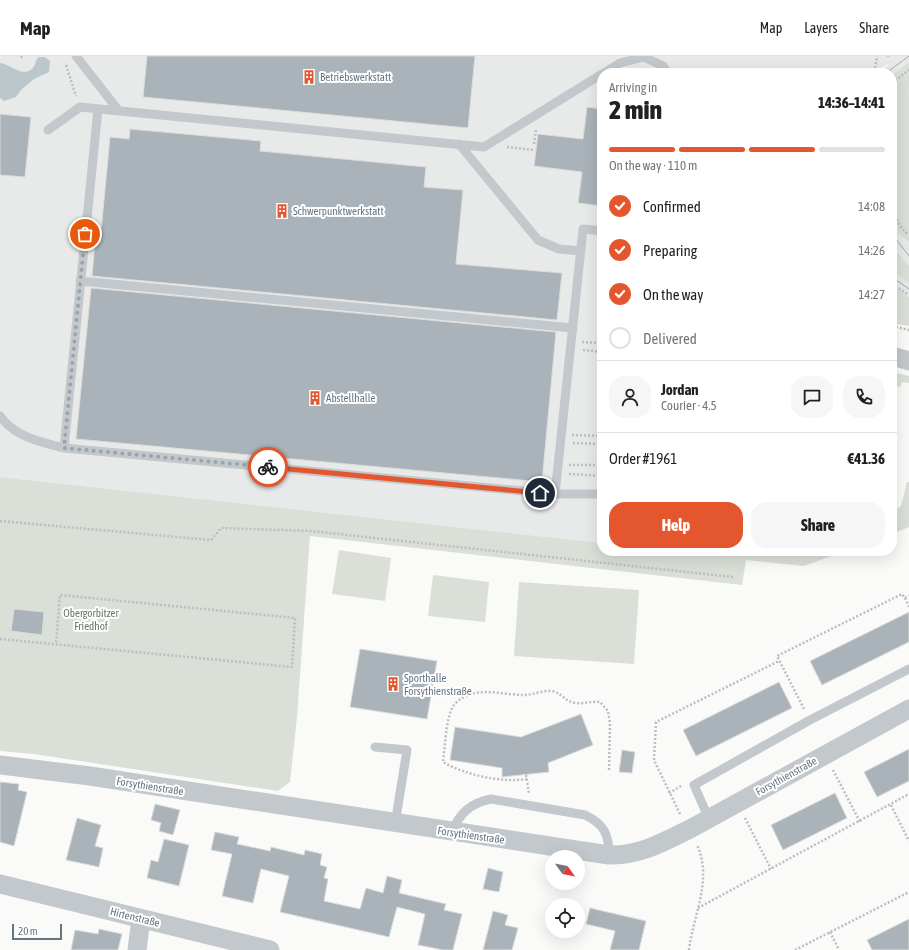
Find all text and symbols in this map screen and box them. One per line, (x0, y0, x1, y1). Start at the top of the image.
text: Map (20, 17, 51, 39)
text: Map (760, 20, 782, 36)
text: Layers (804, 20, 837, 36)
text: Share (859, 20, 889, 36)
building icon: Betriebswerkstatt (301, 69, 317, 85)
place label: Betriebswerkstatt (320, 71, 391, 83)
text: Arriving in (609, 80, 657, 95)
text: 14:36–14:41 (818, 94, 885, 111)
text: 2 min (609, 95, 662, 125)
text: On the way · 110 m (609, 158, 697, 173)
icon: check (609, 195, 631, 217)
text: Confirmed (643, 198, 701, 215)
text: 14:08 (858, 199, 885, 214)
building icon: Schwerpunktwerkstatt (274, 203, 290, 219)
place label: Schwerpunktwerkstatt (293, 205, 384, 217)
pin (68, 217, 102, 251)
icon: bag (74, 223, 96, 245)
icon: check (609, 239, 631, 261)
text: Preparing (643, 242, 697, 259)
text: 14:26 (858, 243, 885, 258)
icon: check (609, 283, 631, 305)
text: On the way (643, 286, 704, 303)
text: 14:27 (858, 287, 885, 302)
text: Delivered (643, 330, 697, 347)
button: person (609, 376, 651, 418)
button: chat (791, 376, 833, 418)
button: phone (843, 376, 885, 418)
text: Jordan (661, 381, 699, 398)
building icon: Abstellhalle (307, 390, 323, 406)
place label: Abstellhalle (326, 392, 376, 404)
text: Courier · 4.5 (661, 398, 717, 413)
courier (248, 447, 288, 487)
text: Order #1961 (609, 450, 677, 467)
text: €41.36 (847, 450, 885, 467)
icon: bike (257, 456, 279, 478)
pin (523, 476, 557, 510)
icon: home (529, 482, 551, 504)
button: Help (609, 502, 743, 548)
button: Share (751, 502, 885, 548)
park label: Obergorbitzer Friedhof (63, 607, 119, 632)
place label: Sporthalle Forsythienstraße (404, 672, 472, 697)
building icon: Sporthalle Forsythienstraße (385, 676, 401, 692)
street label: Forsythienstraße (753, 754, 819, 798)
street label: Forsythienstraße (116, 775, 184, 797)
street label: Forsythienstraße (437, 824, 505, 846)
north arrow (545, 850, 585, 890)
map controls (545, 850, 585, 938)
button: locate (545, 898, 585, 938)
street label: Hirtenstraße (109, 905, 161, 929)
scale bar (12, 922, 62, 941)
text: 20 m (18, 925, 38, 937)

